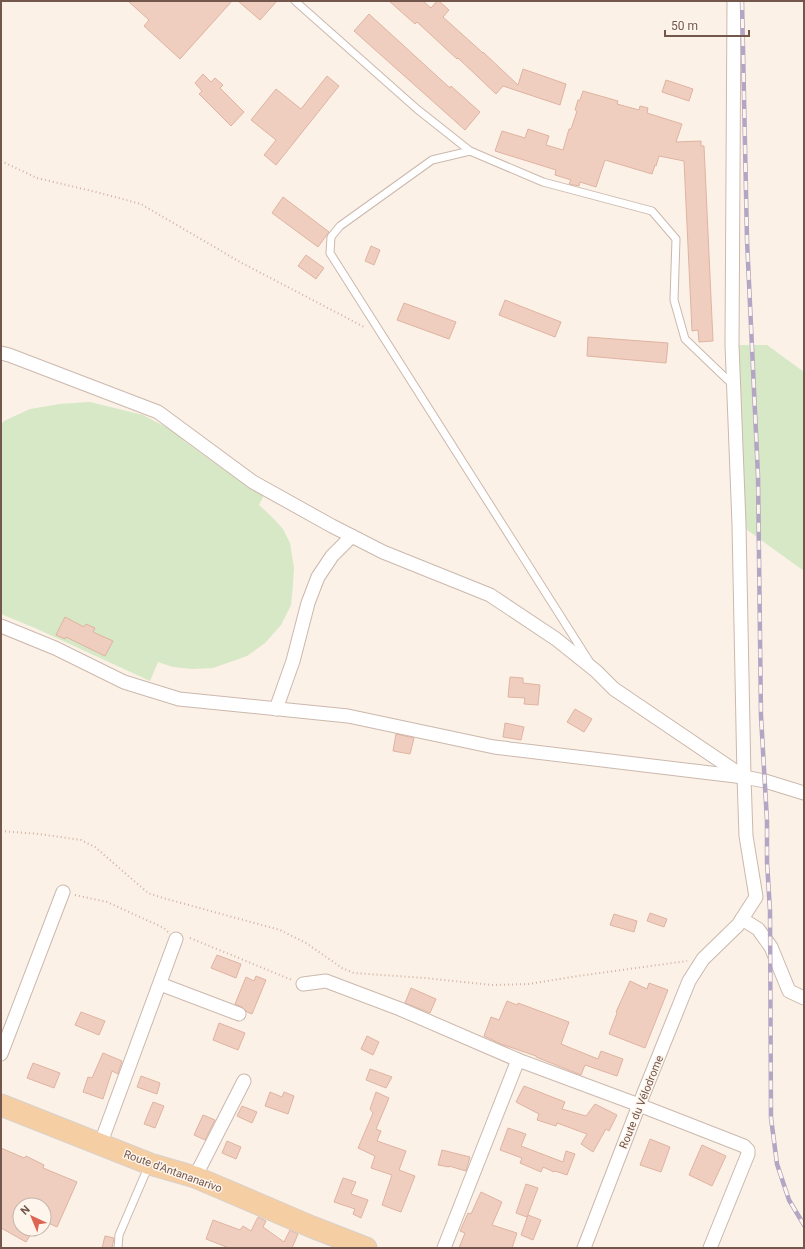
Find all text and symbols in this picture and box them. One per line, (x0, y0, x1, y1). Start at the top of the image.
scale bar (665, 12, 749, 38)
text: 50 m (671, 19, 698, 33)
street label: Route du Vélodrome (617, 1054, 666, 1151)
street label: Route d'Antananarivo (122, 1148, 224, 1195)
north arrow (12, 1197, 52, 1237)
text: N (18, 1203, 33, 1218)

